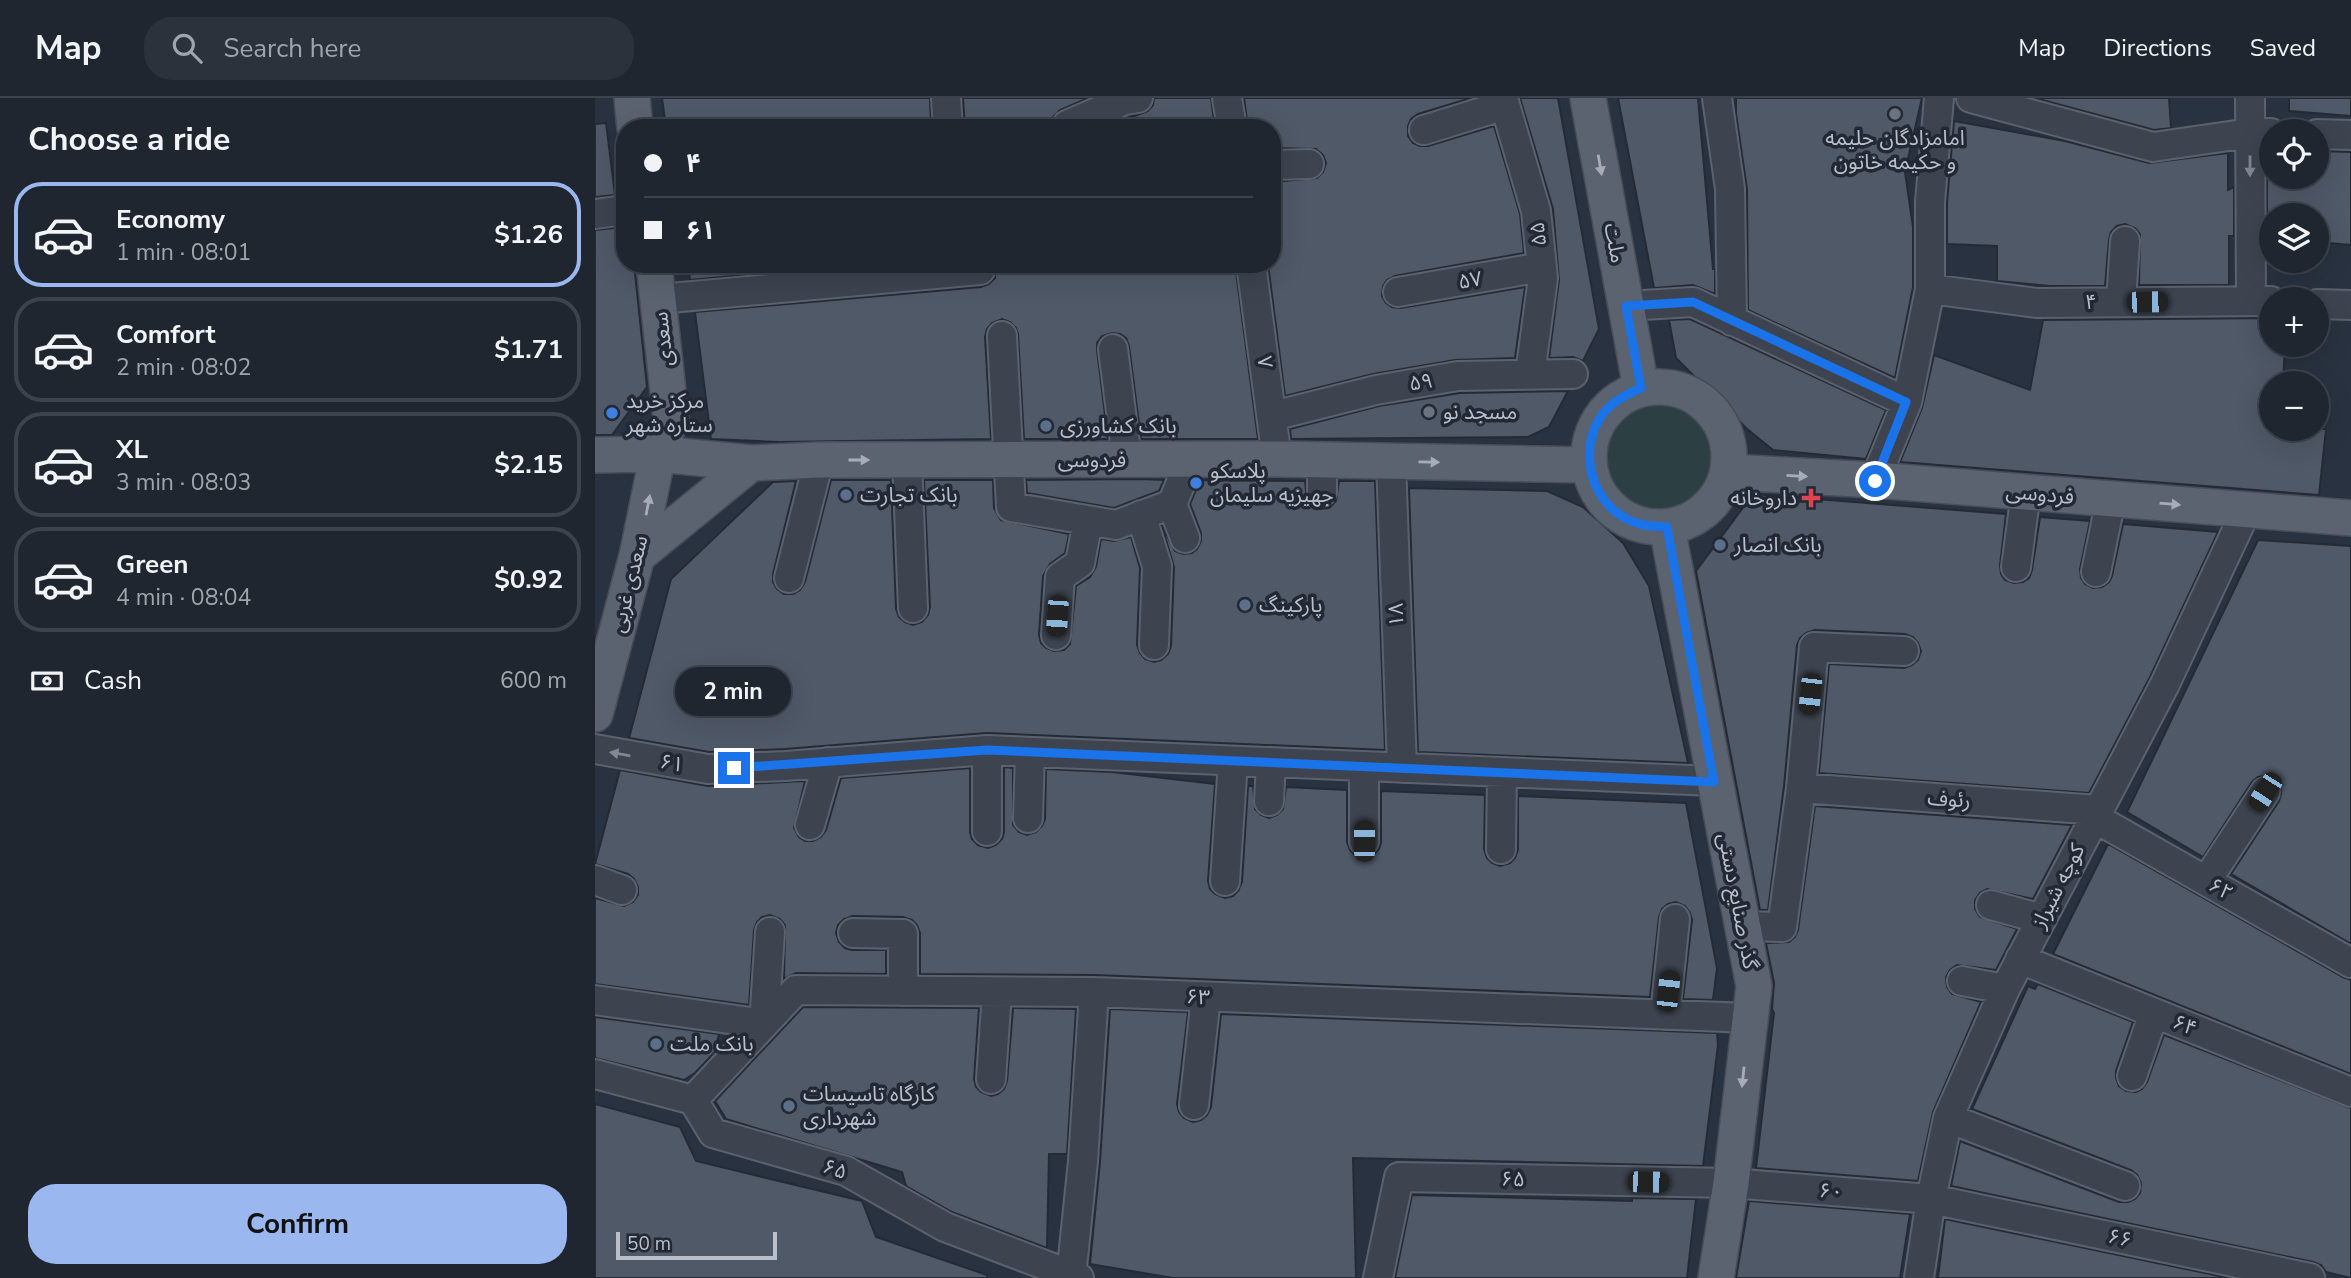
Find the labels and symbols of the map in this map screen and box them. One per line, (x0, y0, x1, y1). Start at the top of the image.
marker: امامزادگان حلیمه و حکیمه خاتون (1887, 106, 1903, 122)
place label: امامزادگان حلیمه و حکیمه خاتون (1825, 124, 1965, 176)
one-way arrow (1595, 154, 1606, 176)
one-way arrow (2244, 155, 2256, 177)
street label: ۵۵ (1523, 221, 1553, 247)
street label: ملت (1598, 221, 1632, 265)
street label: ۵۷ (1456, 264, 1484, 296)
street label: ۴ (2085, 288, 2097, 316)
car (2126, 291, 2169, 313)
street label: سعدی (646, 310, 680, 368)
street label: ۷ (1250, 354, 1280, 370)
street label: ۵۹ (1407, 366, 1435, 398)
place label: مرکز خرید ستاره شهر (625, 387, 713, 439)
place label: مسجد نو (1443, 398, 1517, 426)
marker: مسجد نو (1421, 404, 1437, 420)
marker: مرکز خرید ستاره شهر (604, 405, 620, 421)
place label: بانک کشاورزی (1060, 412, 1177, 440)
marker: بانک کشاورزی (1038, 418, 1054, 434)
street label: فردوسی (1058, 446, 1126, 474)
one-way arrow (848, 454, 870, 466)
one-way arrow (1419, 456, 1441, 468)
place label: پلاسکو جهیزیه سلیمان (1210, 457, 1334, 509)
route start (1859, 465, 1891, 497)
one-way arrow (1786, 470, 1808, 481)
marker: پلاسکو جهیزیه سلیمان (1188, 475, 1204, 491)
street label: فردوسی (2005, 477, 2075, 511)
place label: بانک تجارت (860, 481, 958, 509)
place label: داروخانه (1731, 484, 1797, 512)
marker: بانک تجارت (838, 487, 854, 503)
marker: داروخانه (1803, 490, 1819, 506)
one-way arrow (642, 494, 653, 516)
one-way arrow (2160, 499, 2182, 510)
place label: بانک انصار (1733, 531, 1822, 559)
street label: سعدی غربی (603, 532, 655, 636)
marker: بانک انصار (1712, 537, 1728, 553)
place label: پارکینگ (1259, 591, 1322, 619)
car (1046, 594, 1069, 638)
marker: پارکینگ (1237, 597, 1253, 613)
street label: ۱۸ (1382, 603, 1410, 627)
callout: 2 min (676, 666, 792, 716)
car (1798, 672, 1823, 716)
street label: ۶۱ (658, 747, 686, 779)
one-way arrow (609, 748, 631, 759)
route end (718, 752, 750, 784)
car (2245, 769, 2286, 815)
street label: رئوف (1926, 784, 1972, 814)
car (1354, 820, 1375, 862)
street label: گذر صنایع دستی (1710, 831, 1765, 972)
street label: کوچه شیراز (2024, 839, 2091, 934)
street label: ۶۲ (2204, 871, 2238, 907)
car (1656, 969, 1681, 1013)
street label: ۶۳ (1185, 982, 1211, 1012)
street label: ۶۴ (2169, 1008, 2201, 1042)
place label: بانک ملت (670, 1030, 754, 1058)
marker: بانک ملت (648, 1036, 664, 1052)
one-way arrow (1737, 1066, 1748, 1088)
place label: کارگاه تاسیسات شهرداری (803, 1080, 935, 1132)
marker: کارگاه تاسیسات شهرداری (781, 1098, 797, 1114)
street label: ۶۵ (819, 1152, 851, 1186)
street label: ۶۵ (1501, 1165, 1525, 1193)
car (1627, 1171, 1670, 1193)
street label: ۶۰ (1818, 1176, 1844, 1206)
street label: ۶۶ (2105, 1222, 2135, 1254)
scale bar (616, 1229, 777, 1261)

